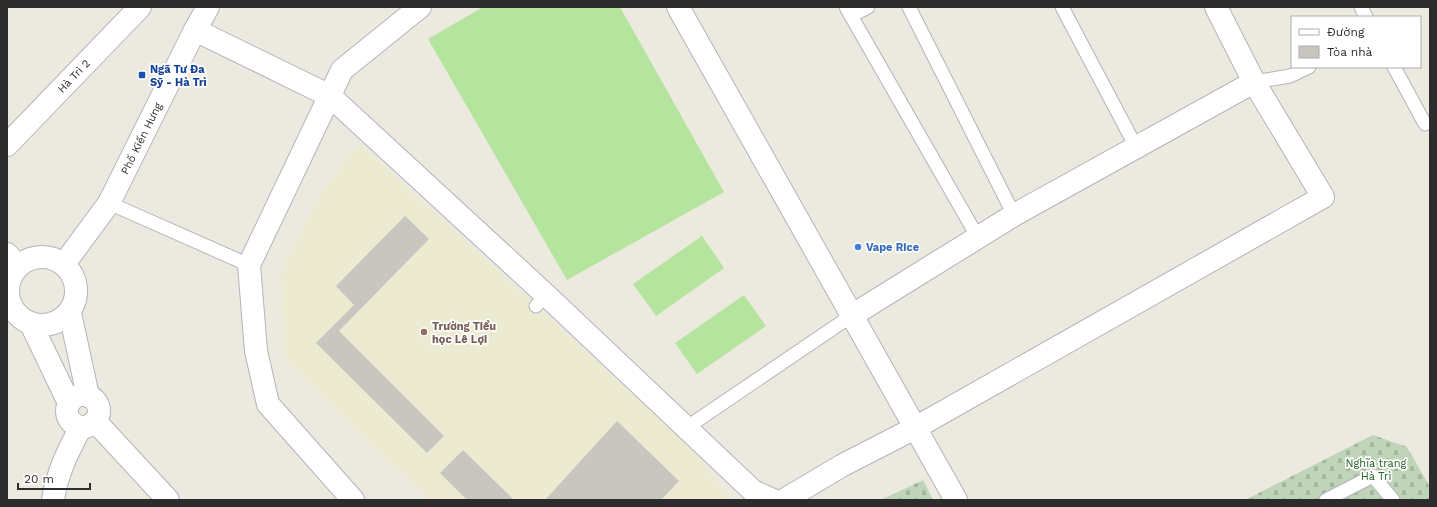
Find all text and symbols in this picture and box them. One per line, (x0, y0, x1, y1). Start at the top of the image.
legend (1291, 16, 1421, 68)
text: Đường (1327, 25, 1365, 39)
text: Tòa nhà (1327, 45, 1373, 59)
street label: Hà Trì 2 (55, 57, 93, 95)
place label: Ngã Tư Đa Sỹ - Hà Trì (150, 63, 207, 89)
marker: Ngã Tư Đa Sỹ - Hà Trì (137, 70, 147, 80)
street label: Phố Kiến Hưng (118, 100, 164, 176)
place label: Vape Rice (866, 241, 919, 254)
marker: Vape Rice (853, 242, 863, 252)
place label: Trường Tiểu học Lê Lợi (432, 320, 496, 346)
marker: Trường Tiểu học Lê Lợi (419, 327, 429, 337)
park label: Nghĩa trang Hà Trì (1346, 457, 1407, 483)
scale bar (18, 465, 90, 491)
text: 20 m (24, 472, 54, 486)

